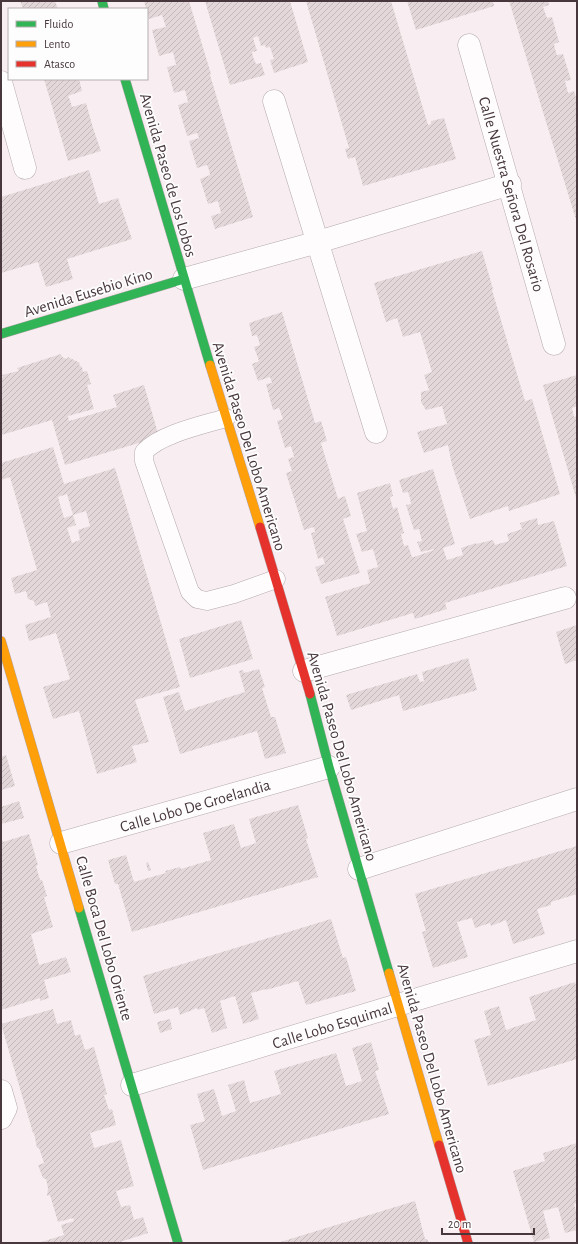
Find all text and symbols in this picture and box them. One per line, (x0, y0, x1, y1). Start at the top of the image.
legend (8, 8, 148, 80)
text: Fluido (44, 18, 73, 30)
text: Lento (44, 38, 70, 50)
text: Atasco (44, 58, 75, 70)
street label: Avenida Paseo de Los Lobos (137, 91, 199, 259)
street label: Calle Nuestra Señora Del Rosario (475, 95, 547, 294)
street label: Avenida Eusebio Kino (22, 266, 155, 320)
street label: Avenida Paseo Del Lobo Americano (210, 340, 289, 553)
street label: Avenida Paseo Del Lobo Americano (304, 650, 380, 863)
street label: Calle Lobo De Groelandia (118, 777, 272, 835)
street label: Calle Boca Del Lobo Oriente (73, 854, 135, 1022)
street label: Avenida Paseo Del Lobo Americano (394, 962, 470, 1175)
street label: Calle Lobo Esquimal (270, 1000, 394, 1052)
scale bar (442, 1210, 534, 1236)
text: 20 m (448, 1218, 471, 1230)

